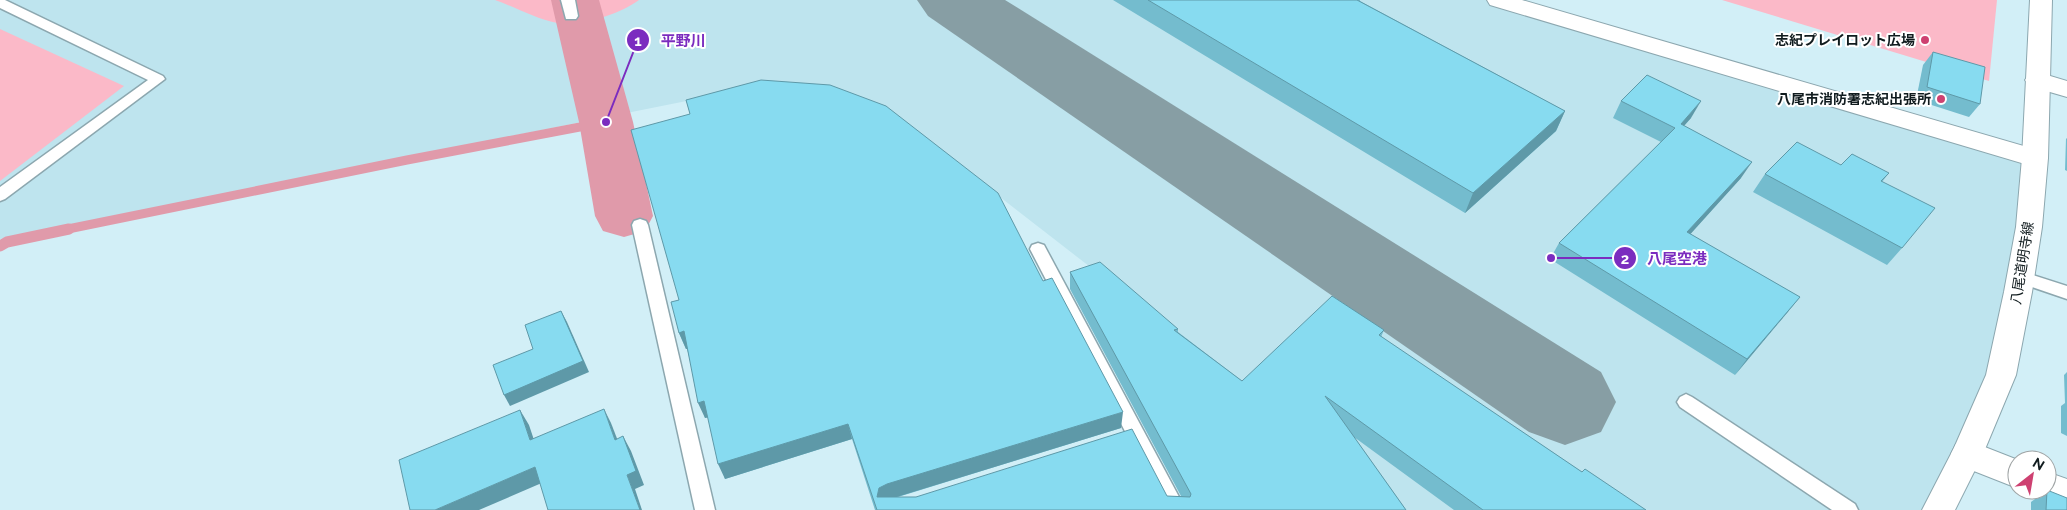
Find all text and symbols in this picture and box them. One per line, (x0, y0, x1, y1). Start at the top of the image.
callout: 平野川 (625, 25, 715, 55)
text: 1 (634, 32, 642, 50)
text: 平野川 (660, 32, 706, 50)
place label: 志紀プレイロット広場 (1775, 32, 1915, 48)
marker: 志紀プレイロット広場 (1919, 34, 1931, 46)
place label: 八尾市消防署志紀出張所 (1777, 91, 1931, 107)
marker: 八尾市消防署志紀出張所 (1935, 93, 1947, 105)
street label: 八尾道明寺線 (2008, 220, 2036, 306)
callout: 八尾空港 (1612, 243, 1717, 273)
text: 2 (1621, 250, 1629, 268)
text: 八尾空港 (1647, 250, 1707, 268)
north arrow (2007, 450, 2057, 500)
text: N (2030, 454, 2047, 473)

